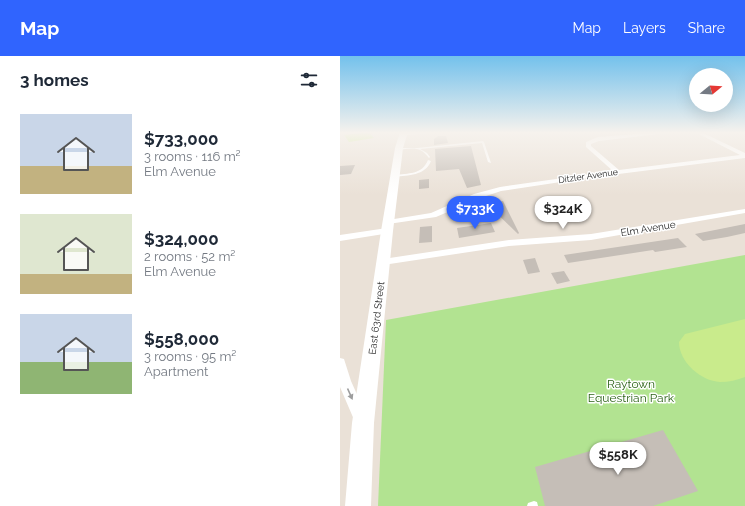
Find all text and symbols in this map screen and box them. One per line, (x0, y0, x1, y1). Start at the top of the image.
text: Map (20, 17, 59, 39)
text: Map (573, 20, 601, 36)
text: Layers (623, 20, 666, 36)
text: Share (688, 20, 725, 36)
north arrow (689, 68, 733, 112)
map controls (689, 68, 733, 112)
icon: filters (298, 69, 320, 91)
text: 3 homes (20, 70, 89, 90)
text: $733,000 (144, 129, 219, 149)
icon: home (52, 130, 100, 178)
text: 3 rooms · 116 m² (144, 149, 241, 164)
text: Elm Avenue (144, 164, 216, 179)
street label: Ditzler Avenue (558, 167, 619, 185)
pin: $733K (447, 196, 503, 230)
pin: $324K (535, 196, 591, 230)
text: $733K (456, 201, 494, 216)
text: $324K (544, 201, 582, 216)
street label: Elm Avenue (620, 219, 676, 238)
text: $324,000 (144, 229, 219, 249)
icon: home (52, 230, 100, 278)
text: 2 rooms · 52 m² (144, 249, 235, 264)
text: Elm Avenue (144, 264, 216, 279)
street label: East 63rd Street (367, 280, 387, 355)
text: $558,000 (144, 329, 219, 349)
icon: home (52, 330, 100, 378)
text: 3 rooms · 95 m² (144, 349, 236, 364)
text: Apartment (144, 364, 208, 379)
park label: Raytown Equestrian Park (588, 377, 675, 405)
one-way arrow (347, 388, 353, 399)
pin: $558K (590, 442, 646, 476)
text: $558K (598, 447, 638, 462)

